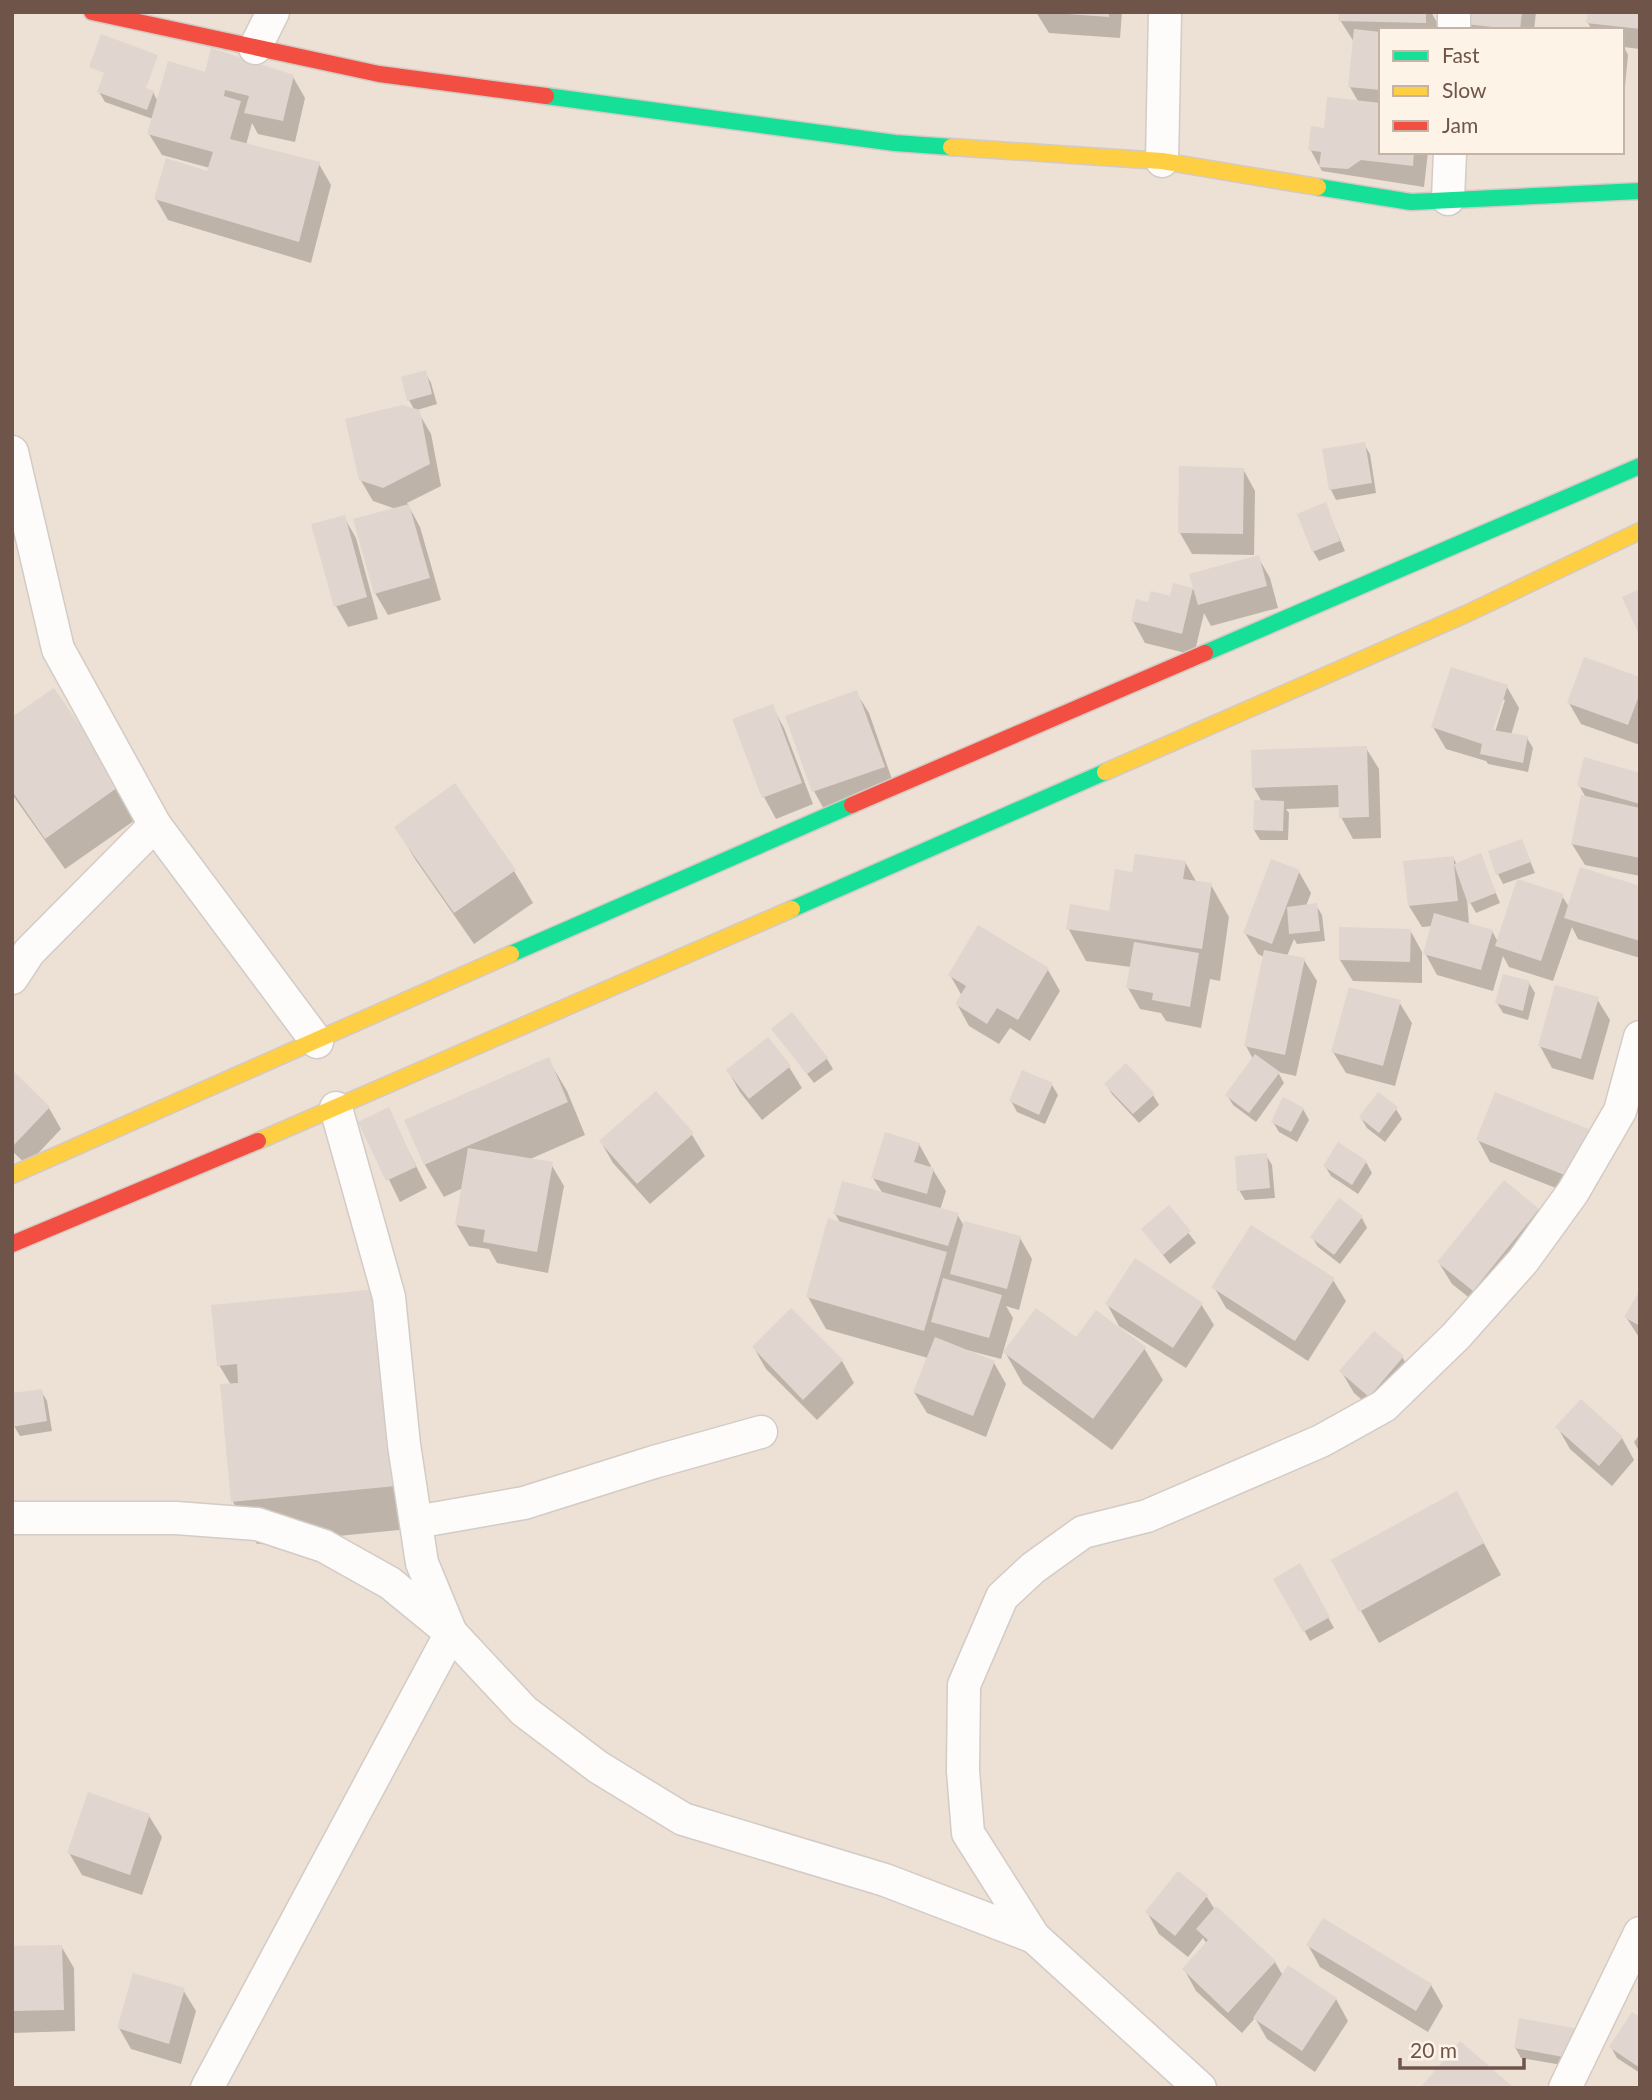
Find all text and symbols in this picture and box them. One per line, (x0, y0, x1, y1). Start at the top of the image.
legend (1379, 28, 1624, 154)
text: Fast (1442, 42, 1480, 67)
text: Slow (1442, 77, 1487, 102)
text: Jam (1442, 112, 1478, 137)
scale bar (1400, 2026, 1524, 2070)
text: 20 m (1410, 2037, 1457, 2062)

